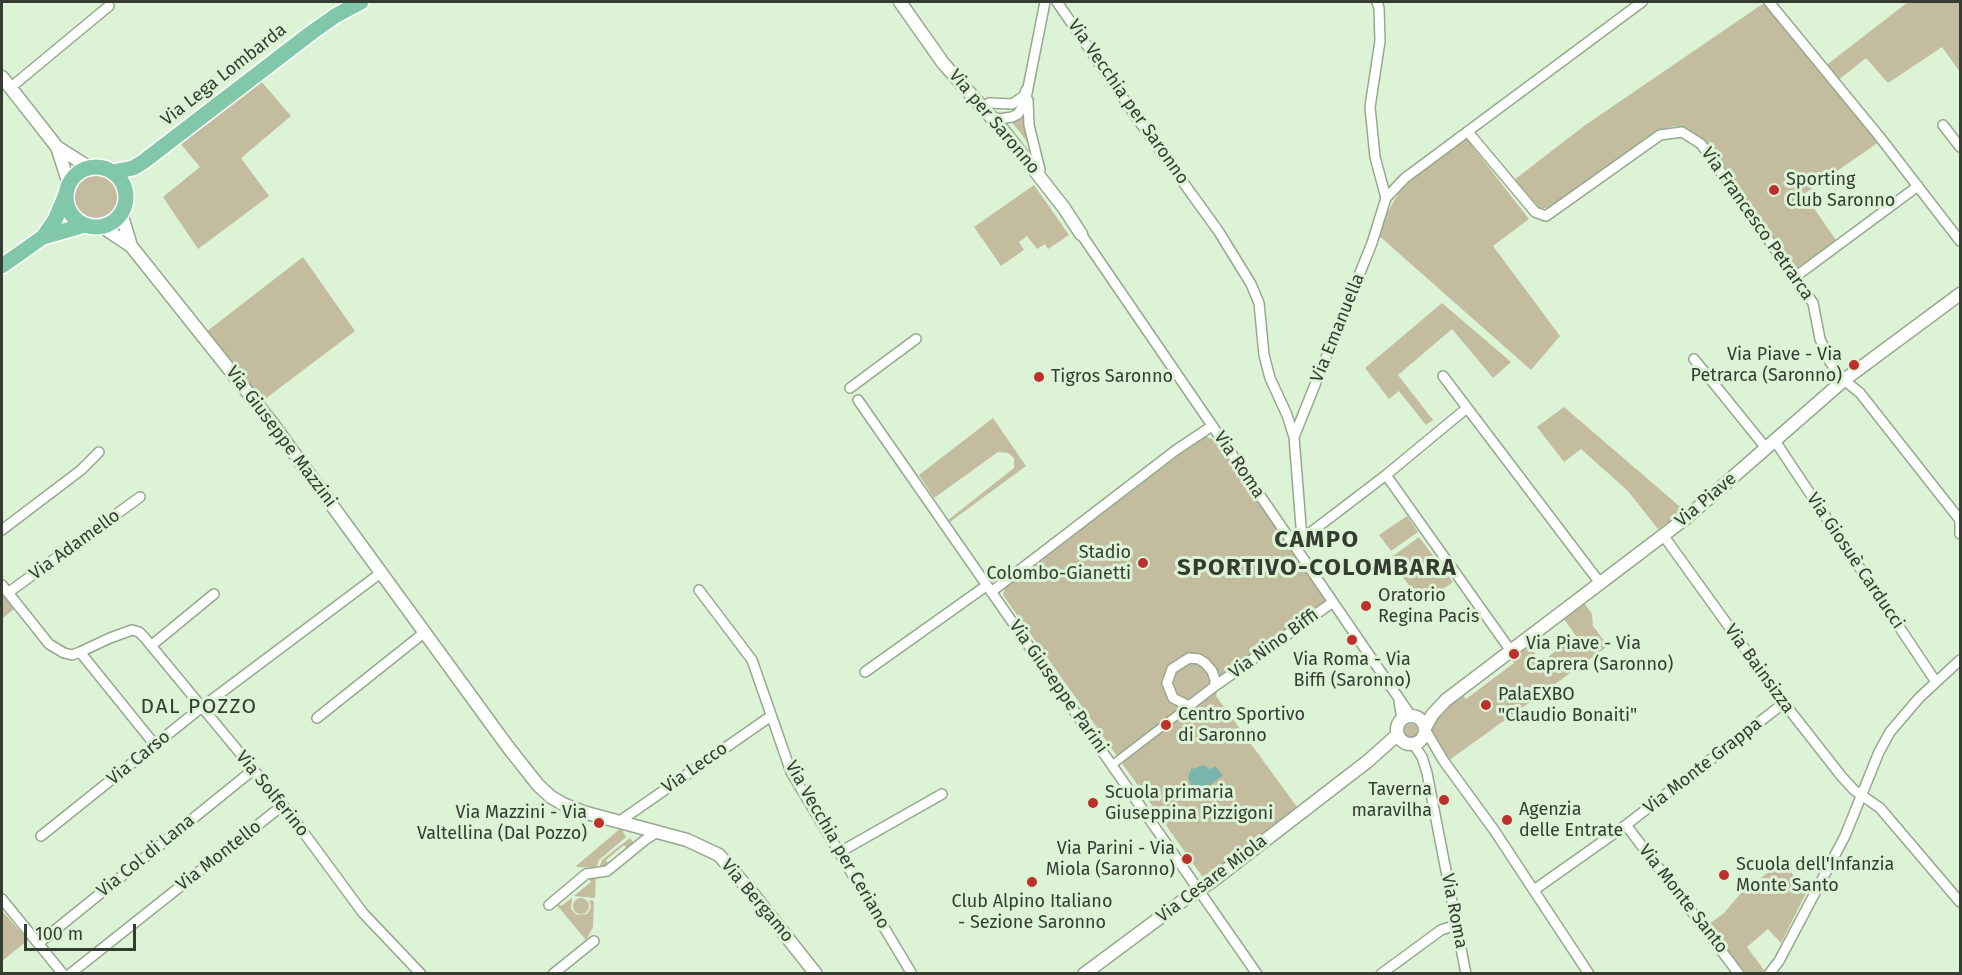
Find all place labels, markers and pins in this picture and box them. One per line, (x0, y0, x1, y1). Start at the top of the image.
place label: Sporting Club Saronno (1786, 169, 1895, 212)
marker: Sporting Club Saronno (1767, 183, 1781, 197)
place label: Via Piave - Via Petrarca (Saronno) (1690, 344, 1842, 386)
marker: Via Piave - Via Petrarca (Saronno) (1847, 358, 1861, 372)
place label: Tigros Saronno (1051, 366, 1173, 388)
marker: Tigros Saronno (1032, 370, 1046, 384)
place label: Stadio Colombo-Gianetti (987, 542, 1131, 584)
marker: Stadio Colombo-Gianetti (1136, 556, 1150, 570)
place label: Oratorio Regina Pacis (1378, 585, 1479, 628)
marker: Oratorio Regina Pacis (1359, 599, 1373, 613)
marker: Via Roma - Via Biffi (Saronno) (1345, 633, 1359, 647)
place label: Via Piave - Via Caprera (Saronno) (1526, 633, 1673, 676)
marker: Via Piave - Via Caprera (Saronno) (1507, 647, 1521, 661)
place label: Via Roma - Via Biffi (Saronno) (1293, 649, 1411, 692)
place label: PalaEXBO "Claudio Bonaiti" (1498, 684, 1637, 726)
marker: PalaEXBO "Claudio Bonaiti" (1479, 698, 1493, 712)
place label: Centro Sportivo di Saronno (1178, 704, 1305, 746)
marker: Centro Sportivo di Saronno (1159, 718, 1173, 732)
place label: Taverna maravilha (1351, 779, 1432, 822)
place label: Scuola primaria Giuseppina Pizzigoni (1105, 782, 1273, 824)
marker: Taverna maravilha (1437, 793, 1451, 807)
marker: Scuola primaria Giuseppina Pizzigoni (1086, 796, 1100, 810)
place label: Agenzia delle Entrate (1519, 799, 1623, 842)
place label: Via Mazzini - Via Valtellina (Dal Pozzo) (417, 802, 587, 844)
marker: Agenzia delle Entrate (1500, 813, 1514, 827)
marker: Via Mazzini - Via Valtellina (Dal Pozzo) (592, 816, 606, 830)
place label: Via Parini - Via Miola (Saronno) (1046, 838, 1175, 880)
marker: Via Parini - Via Miola (Saronno) (1180, 852, 1194, 866)
place label: Scuola dell'Infanzia Monte Santo (1736, 854, 1894, 896)
marker: Scuola dell'Infanzia Monte Santo (1717, 868, 1731, 882)
marker: Club Alpino Italiano - Sezione Saronno (1025, 875, 1039, 889)
place label: Club Alpino Italiano - Sezione Saronno (952, 891, 1112, 934)

